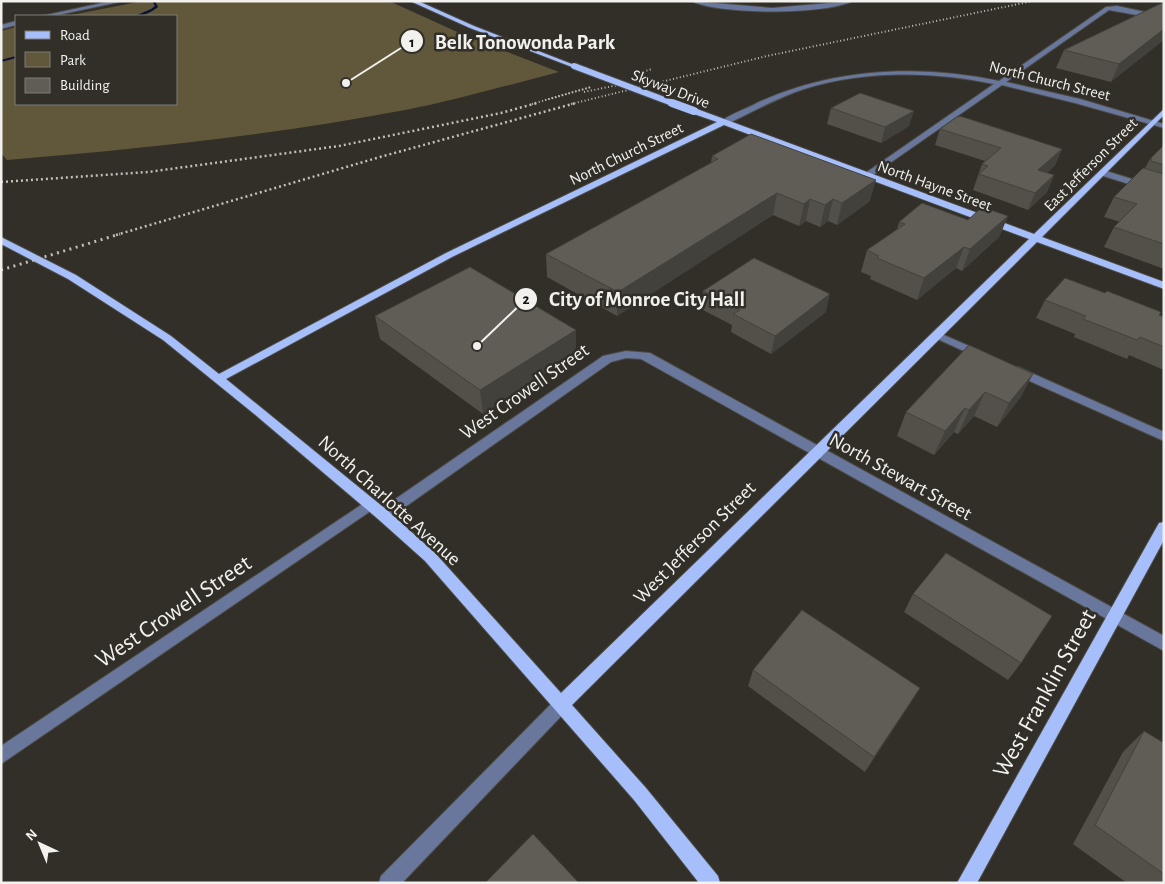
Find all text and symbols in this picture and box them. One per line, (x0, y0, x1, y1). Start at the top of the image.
legend (15, 15, 178, 105)
callout: Belk Tonowonda Park (400, 23, 625, 59)
text: Road (60, 28, 90, 43)
text: Belk Tonowonda Park (435, 32, 616, 53)
text: 1 (409, 35, 415, 50)
text: Park (60, 53, 86, 68)
street label: North Church Street (988, 58, 1112, 104)
street label: Skyway Drive (629, 67, 712, 112)
text: Building (60, 78, 110, 93)
street label: East Jefferson Street (1041, 115, 1140, 214)
street label: North Church Street (567, 120, 686, 188)
street label: North Hayne Street (875, 158, 994, 215)
callout: City of Monroe City Hall (514, 281, 755, 317)
text: City of Monroe City Hall (549, 289, 745, 310)
text: 2 (522, 292, 530, 307)
street label: West Crowell Street (457, 340, 593, 444)
street label: North Stewart Street (826, 429, 976, 525)
street label: North Charlotte Avenue (314, 432, 464, 570)
street label: West Jefferson Street (630, 477, 760, 608)
street label: West Crowell Street (91, 551, 256, 673)
street label: West Franklin Street (989, 605, 1101, 781)
north arrow (15, 819, 65, 869)
text: N (23, 827, 40, 844)

